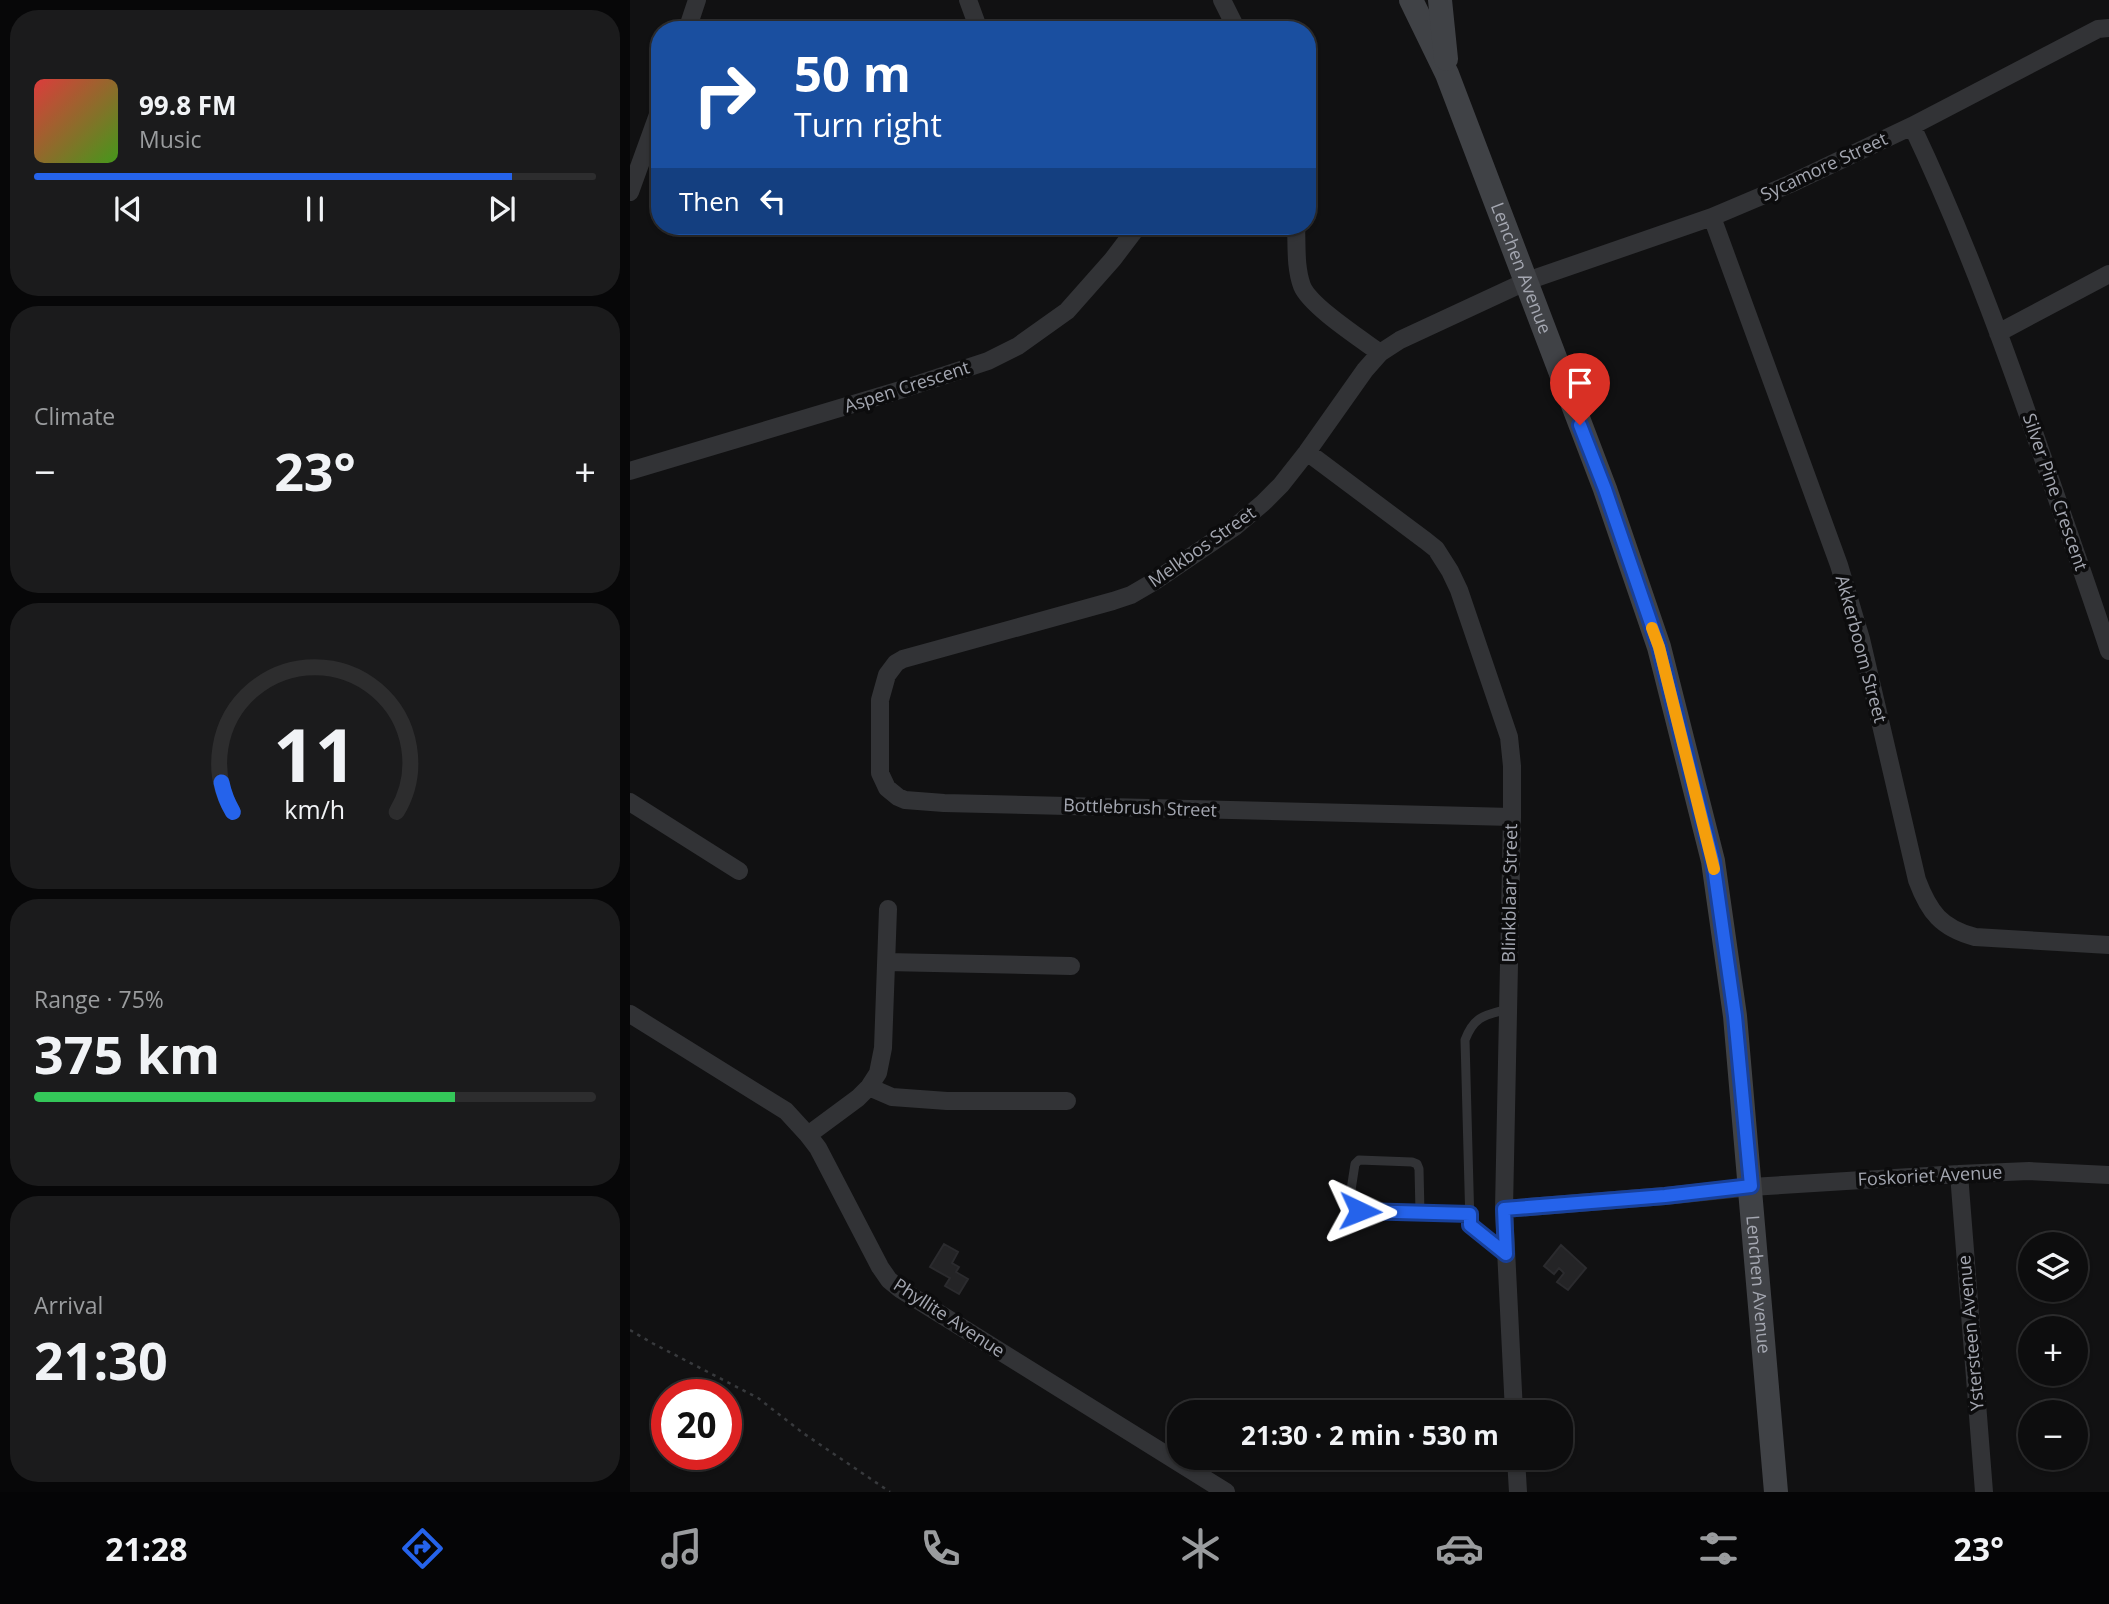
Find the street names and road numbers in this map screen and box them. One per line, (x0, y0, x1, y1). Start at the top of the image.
street label: Sycamore Street (1756, 126, 1891, 206)
street label: Lenchen Avenue (1486, 199, 1558, 337)
street label: Aspen Crescent (841, 354, 972, 418)
street label: Silver Pine Crescent (2018, 410, 2094, 574)
street label: Melkbos Street (1143, 500, 1260, 592)
street label: Akkerboom Street (1831, 572, 1893, 725)
street label: Bottlebrush Street (1063, 792, 1217, 822)
street label: Blinkblaar Street (1496, 823, 1522, 963)
street label: Foskoriet Avenue (1857, 1159, 2003, 1191)
street label: Lenchen Avenue (1741, 1214, 1777, 1354)
street label: Ystersteen Avenue (1951, 1254, 1989, 1412)
street label: Phyllite Avenue (889, 1272, 1010, 1362)

